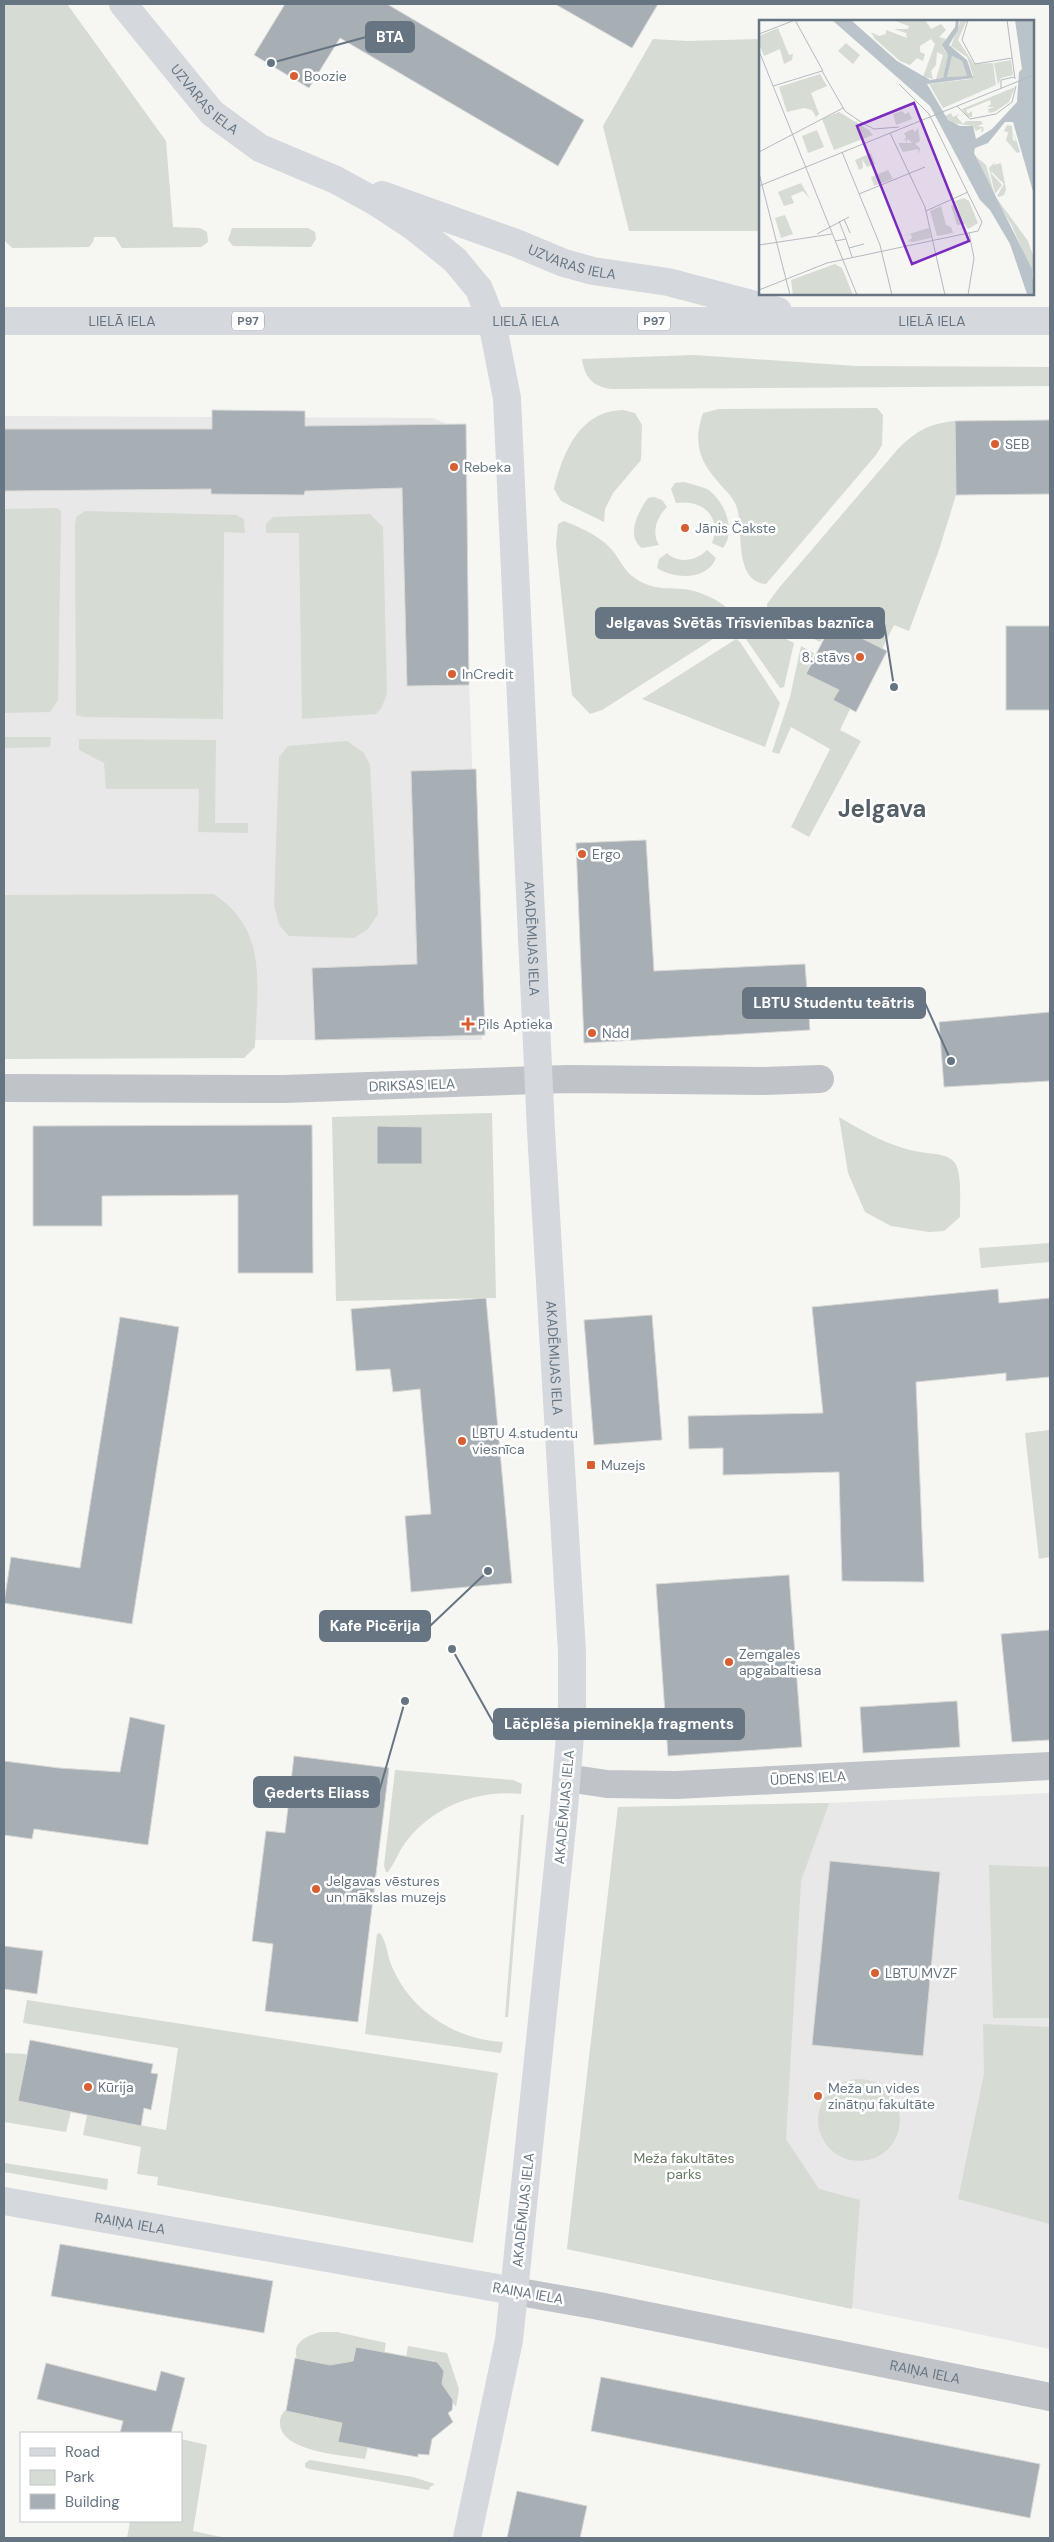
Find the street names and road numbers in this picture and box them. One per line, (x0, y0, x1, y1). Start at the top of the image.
street label: UZVARAS IELA (167, 60, 242, 139)
street label: UZVARAS IELA (525, 240, 617, 283)
street label: LIELĀ IELA (89, 312, 155, 330)
road number: P97 (232, 312, 264, 331)
street label: LIELĀ IELA (493, 312, 559, 330)
road number: P97 (638, 312, 670, 331)
street label: LIELĀ IELA (899, 312, 965, 330)
street label: AKADĒMIJAS IELA (520, 881, 544, 996)
street label: DRIKSAS IELA (368, 1074, 456, 1096)
street label: AKADĒMIJAS IELA (542, 1300, 567, 1416)
street label: AKADĒMIJAS IELA (550, 1749, 578, 1865)
street label: ŪDENS IELA (770, 1767, 846, 1789)
street label: AKADĒMIJAS IELA (508, 2152, 538, 2268)
street label: RAIŅA IELA (93, 2208, 167, 2238)
street label: RAIŅA IELA (491, 2278, 565, 2308)
street label: RAIŅA IELA (888, 2356, 962, 2388)

